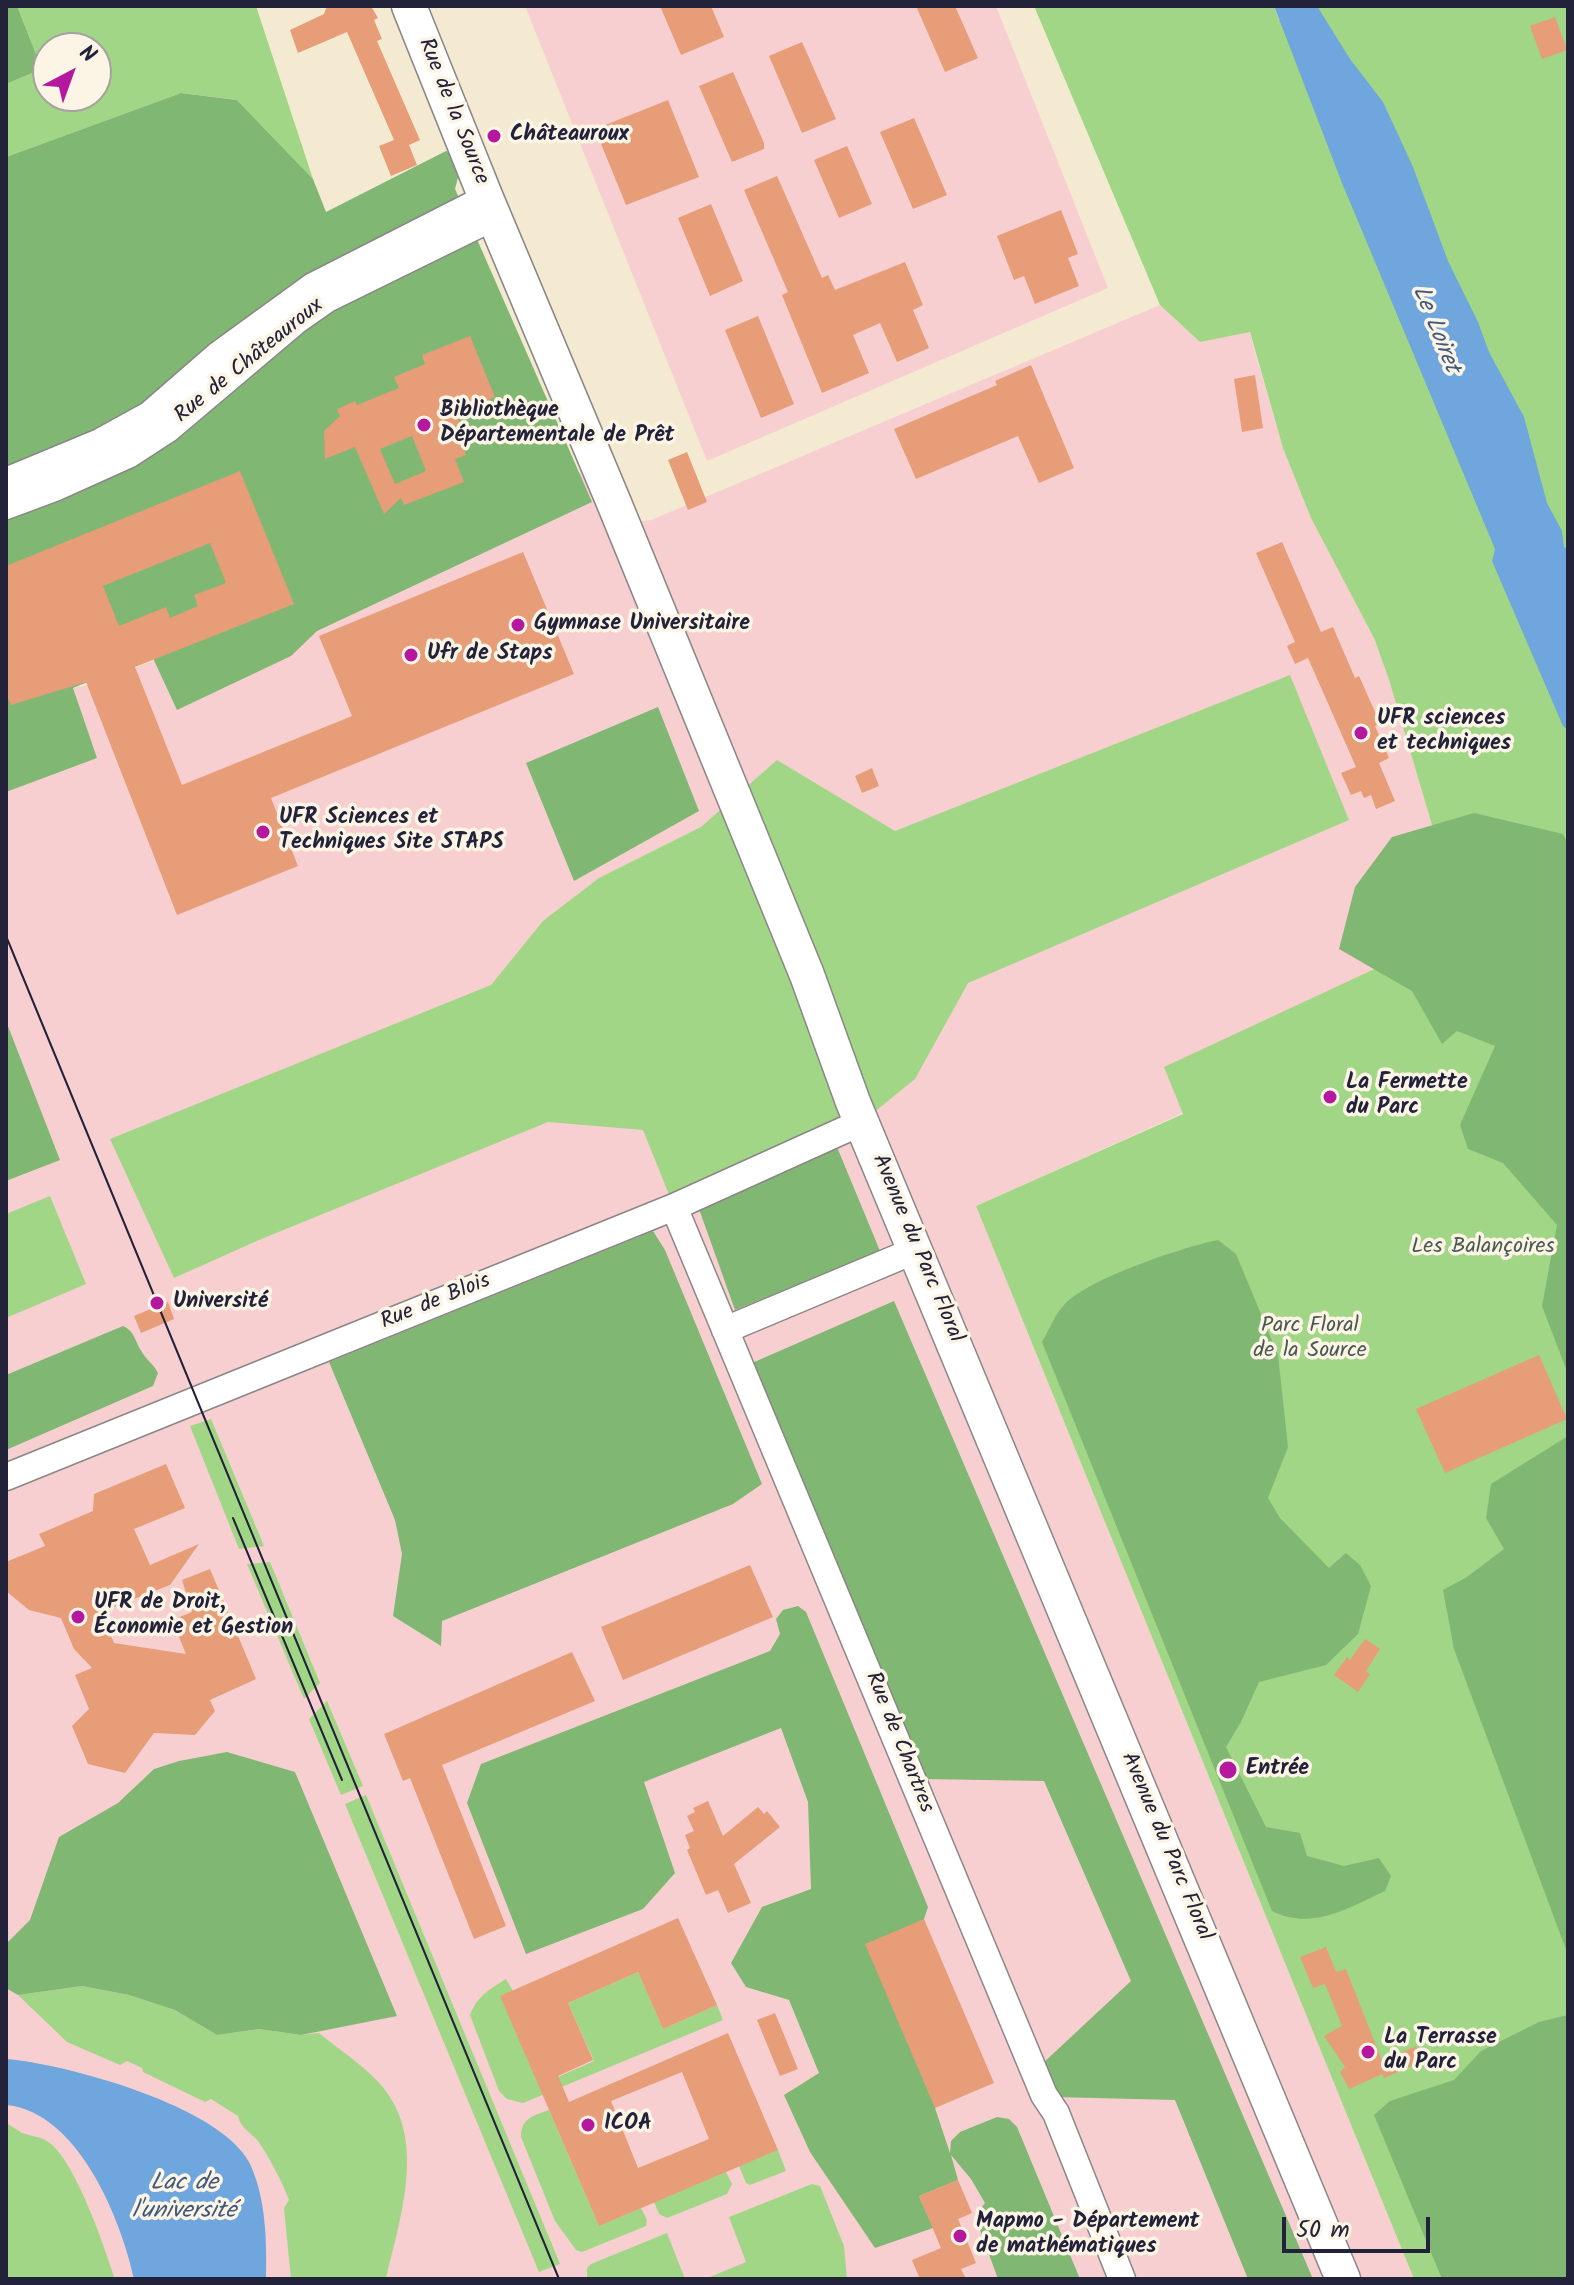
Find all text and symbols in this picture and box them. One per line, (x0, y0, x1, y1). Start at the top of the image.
north arrow (32, 32, 112, 112)
street label: Rue de la Source (411, 35, 493, 189)
text: N (70, 37, 103, 73)
place label: Châteauroux (510, 123, 629, 149)
marker: Châteauroux (485, 127, 503, 145)
water label: Le Loiret (1404, 282, 1464, 378)
street label: Rue de Châteauroux (170, 294, 330, 430)
place label: Bibliothèque Départementale de Prêt (440, 399, 674, 450)
marker: Bibliothèque Départementale de Prêt (415, 416, 433, 434)
place label: Gymnase Universitaire (534, 612, 750, 638)
marker: Gymnase Universitaire (509, 616, 527, 634)
place label: Ufr de Staps (427, 642, 553, 668)
marker: Ufr de Staps (402, 646, 420, 664)
place label: UFR sciences et techniques (1377, 707, 1511, 758)
marker: UFR sciences et techniques (1352, 724, 1370, 742)
place label: UFR Sciences et Techniques Site STAPS (279, 806, 504, 858)
marker: UFR Sciences et Techniques Site STAPS (254, 823, 272, 841)
place label: La Fermette du Parc (1346, 1071, 1468, 1122)
marker: La Fermette du Parc (1321, 1088, 1339, 1106)
street label: Avenue du Parc Floral (864, 1151, 968, 1347)
park label: Les Balançoires (1411, 1235, 1555, 1261)
street label: Rue de Blois (377, 1269, 495, 1337)
place label: Université (173, 1290, 268, 1316)
marker: Université (148, 1294, 166, 1312)
park label: Parc Floral de la Source (1253, 1314, 1367, 1366)
place label: UFR de Droit, Économie et Gestion (94, 1591, 293, 1642)
marker: UFR de Droit, Économie et Gestion (69, 1608, 87, 1626)
street label: Rue de Chartres (858, 1669, 938, 1817)
street label: Avenue du Parc Floral (1113, 1749, 1217, 1945)
place label: Entrée (1246, 1757, 1309, 1783)
marker: Entrée (1217, 1759, 1239, 1781)
place label: La Terrasse du Parc (1384, 2026, 1497, 2078)
marker: La Terrasse du Parc (1359, 2043, 1377, 2061)
place label: ICOA (604, 2112, 652, 2138)
marker: ICOA (579, 2116, 597, 2134)
water label: Lac de l'université (132, 2171, 236, 2227)
scale bar (1286, 2201, 1434, 2251)
place label: Mapmo - Département de mathématiques (976, 2210, 1200, 2262)
text: 50 m (1296, 2211, 1350, 2250)
marker: Mapmo - Département de mathématiques (951, 2227, 969, 2245)

